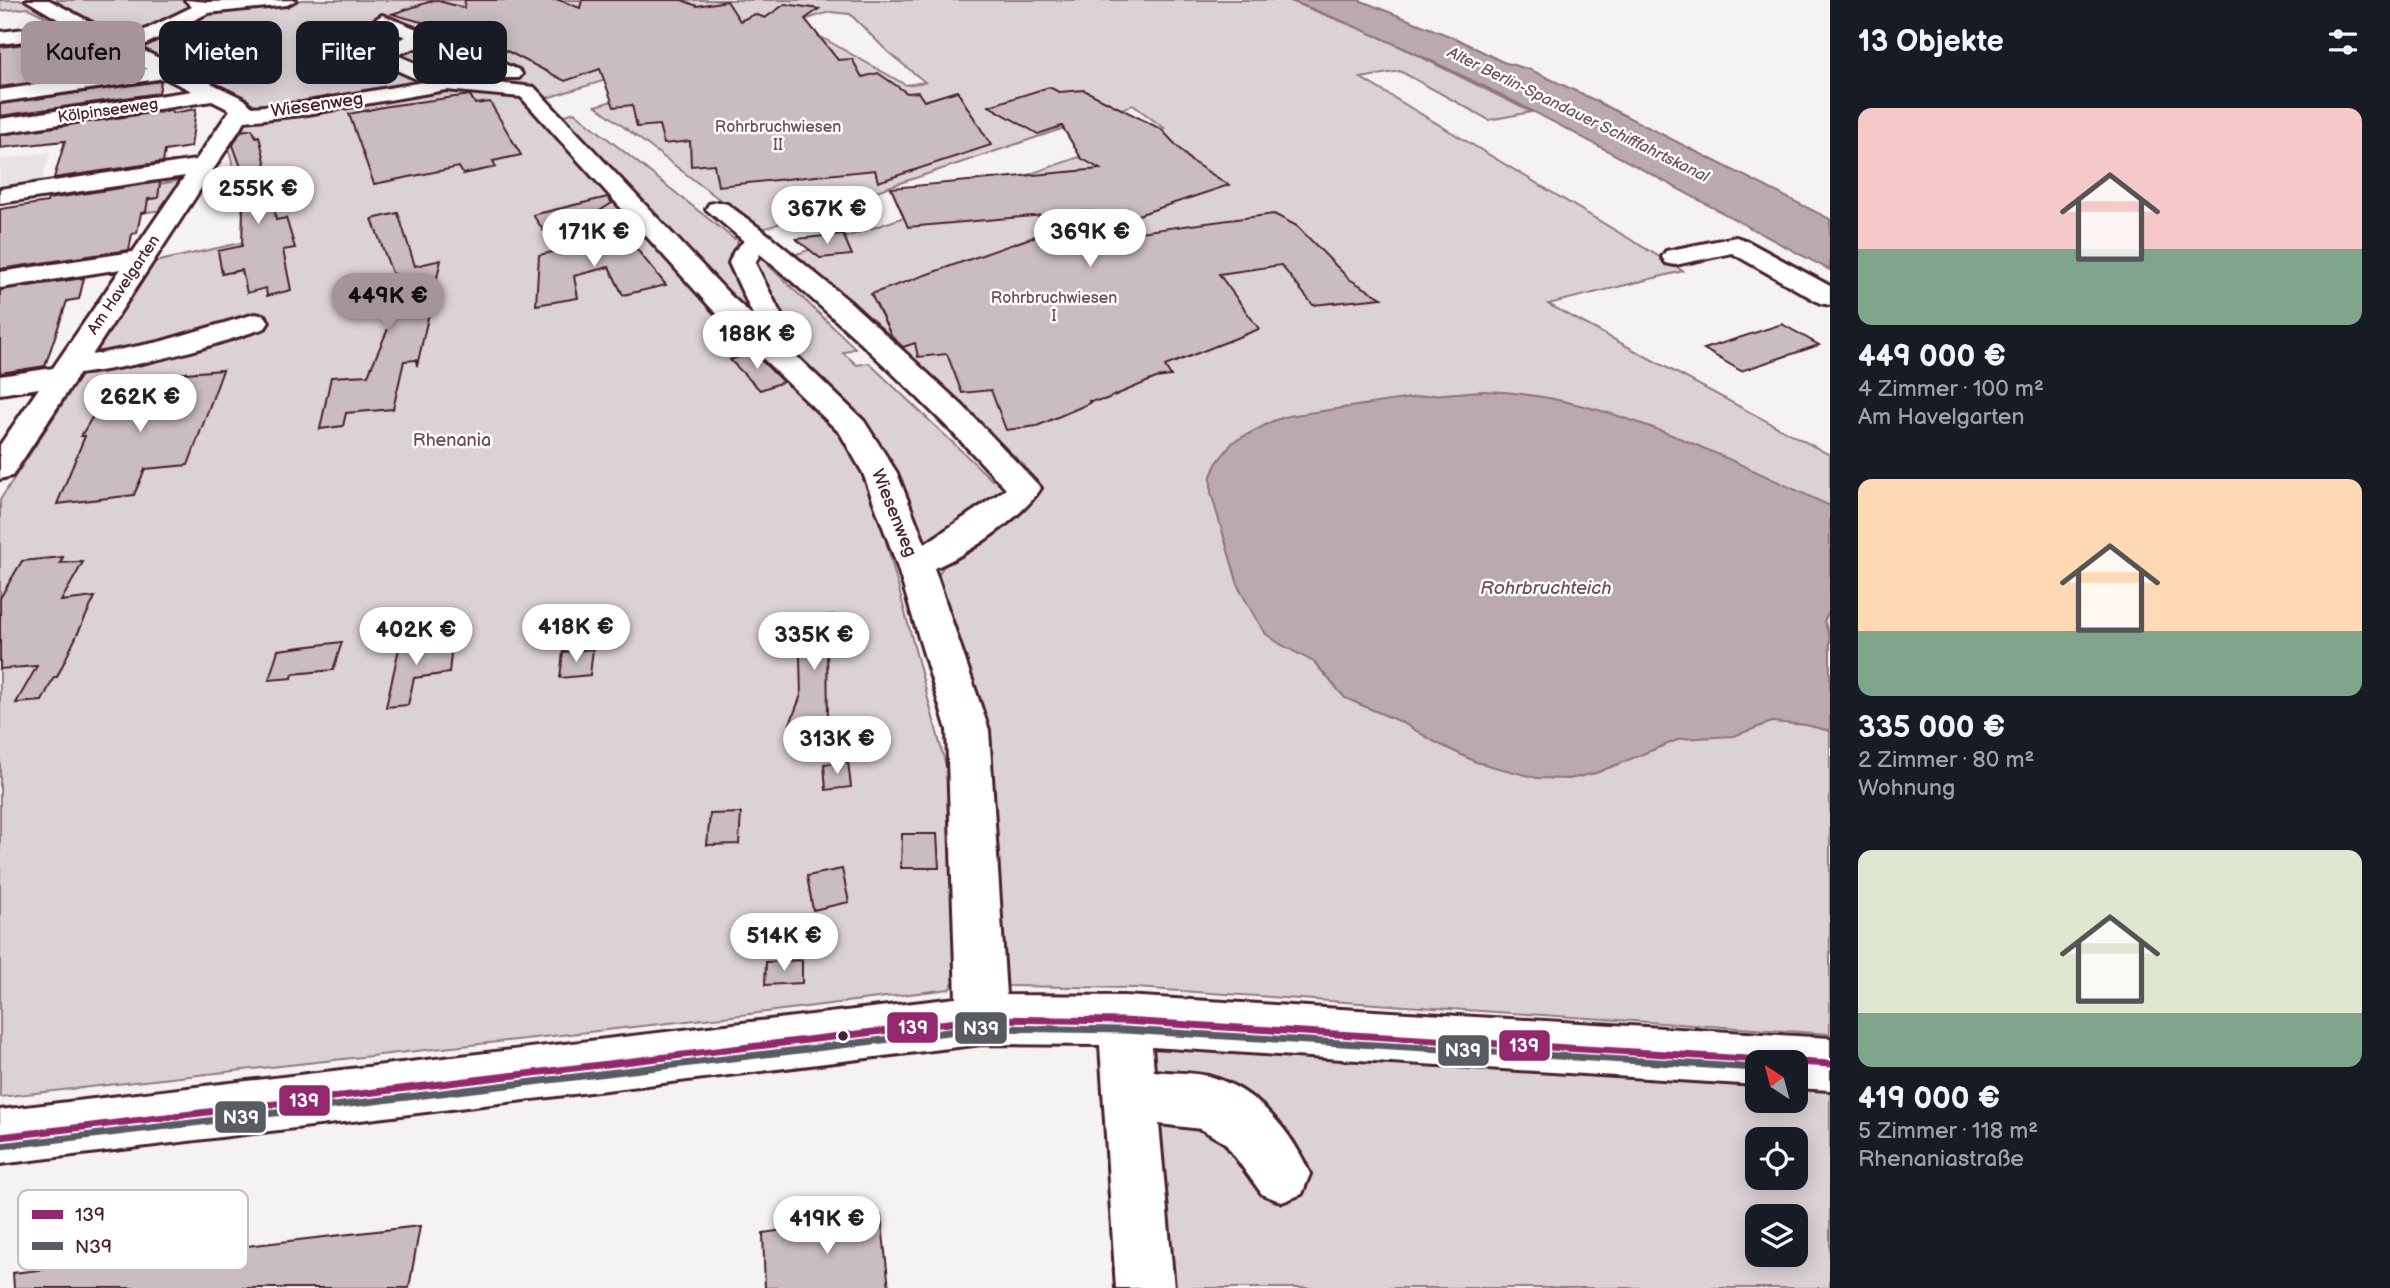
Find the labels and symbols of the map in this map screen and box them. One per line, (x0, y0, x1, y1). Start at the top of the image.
water label: Alter Berlin-Spandauer Schifffahrtskanal (1443, 43, 1713, 187)
street label: Wiesenweg (269, 88, 365, 122)
street label: Kölpinseeweg (57, 95, 159, 127)
park label: Rohrbruchwiesen II (715, 118, 841, 155)
pin: 255K € (201, 166, 315, 226)
pin: 367K € (770, 187, 884, 246)
pin: 171K € (537, 210, 651, 269)
pin: 369K € (1033, 210, 1147, 269)
street label: Am Havelgarten (84, 232, 164, 338)
pin: 449K € (331, 274, 445, 333)
park label: Rohrbruchwiesen I (991, 289, 1117, 326)
pin: 188K € (700, 312, 814, 371)
pin: 262K € (83, 374, 197, 434)
park label: Rhenania (413, 430, 491, 451)
street label: Wiesenweg (867, 466, 921, 560)
water label: Rohrbruchteich (1480, 577, 1612, 600)
pin: 418K € (519, 604, 633, 664)
pin: 402K € (359, 608, 473, 667)
pin: 335K € (757, 612, 871, 672)
pin: 313K € (780, 716, 894, 776)
pin: 514K € (727, 914, 841, 973)
line badge: 139 (886, 1011, 939, 1044)
line badge: N39 (954, 1011, 1008, 1045)
text: 139 (898, 1017, 928, 1040)
text: N39 (963, 1018, 999, 1041)
unlabelled marker (836, 1029, 850, 1043)
line badge: 139 (1498, 1029, 1551, 1062)
line badge: N39 (1437, 1034, 1490, 1067)
text: 139 (1509, 1035, 1539, 1058)
text: N39 (1445, 1040, 1481, 1063)
north arrow (1745, 1050, 1808, 1113)
line badge: 139 (278, 1084, 331, 1117)
text: 139 (289, 1090, 319, 1113)
line badge: N39 (214, 1100, 267, 1134)
text: N39 (223, 1107, 259, 1130)
legend (18, 1190, 248, 1270)
pin: 419K € (770, 1196, 884, 1256)
text: 139 (75, 1204, 105, 1227)
text: N39 (75, 1236, 112, 1259)

